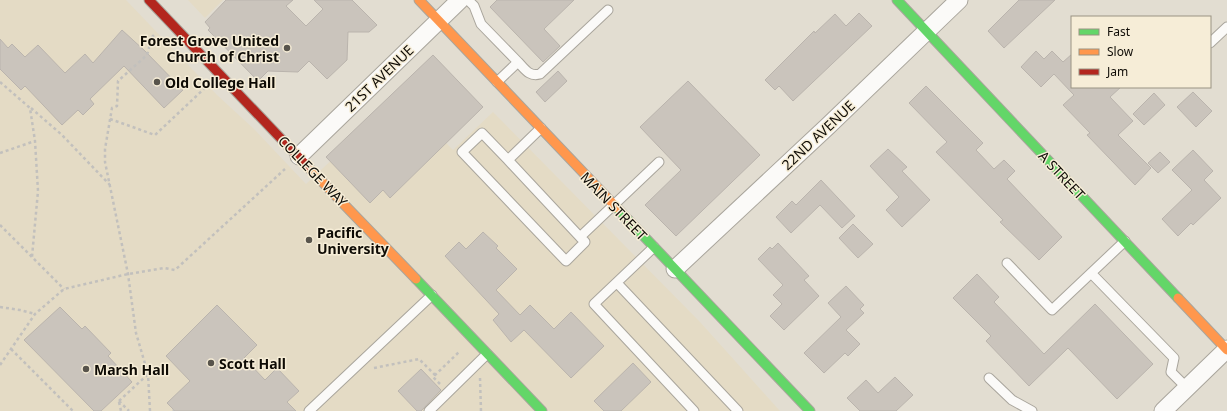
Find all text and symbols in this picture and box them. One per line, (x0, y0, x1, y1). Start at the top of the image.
legend (1071, 16, 1211, 88)
text: Fast (1107, 23, 1131, 40)
place label: Forest Grove United Church of Christ (140, 31, 279, 66)
street label: 21ST AVENUE (341, 40, 417, 116)
marker: Forest Grove United Church of Christ (282, 43, 292, 53)
text: Slow (1107, 43, 1134, 60)
text: Jam (1106, 63, 1128, 80)
place label: Old College Hall (165, 73, 275, 92)
marker: Old College Hall (152, 77, 162, 87)
street label: 22ND AVENUE (777, 96, 859, 174)
street label: COLLEGE WAY (274, 131, 352, 211)
street label: A STREET (1035, 147, 1090, 204)
street label: MAIN STREET (577, 168, 652, 244)
place label: Pacific University (317, 223, 389, 258)
marker: Pacific University (304, 235, 314, 245)
place label: Scott Hall (219, 354, 286, 373)
marker: Scott Hall (206, 358, 216, 368)
place label: Marsh Hall (94, 360, 169, 379)
marker: Marsh Hall (81, 364, 91, 374)

